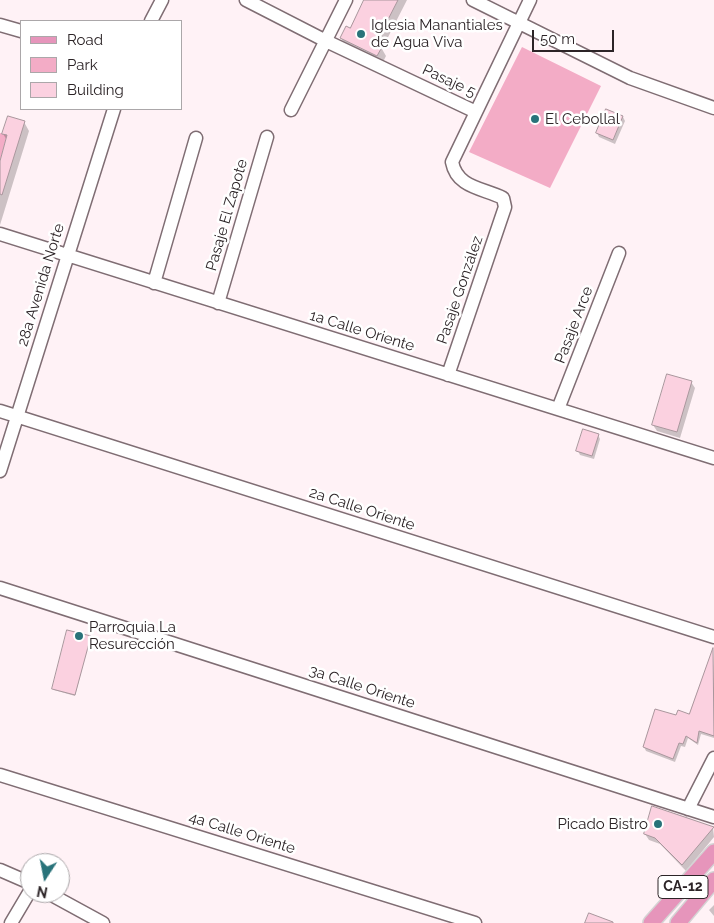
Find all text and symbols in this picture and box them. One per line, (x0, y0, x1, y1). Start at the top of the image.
place label: Iglesia Manantiales de Agua Viva (371, 16, 503, 51)
legend (20, 20, 182, 110)
scale bar (534, 20, 616, 52)
marker: Iglesia Manantiales de Agua Viva (355, 28, 367, 40)
text: 50 m (540, 30, 575, 48)
text: Road (67, 31, 103, 49)
text: Park (67, 56, 98, 74)
street label: Pasaje 5 (419, 61, 479, 101)
text: Building (67, 81, 124, 99)
place label: El Cebollal (545, 110, 620, 128)
marker: El Cebollal (529, 113, 541, 125)
street label: Pasaje El Zapote (202, 157, 252, 273)
street label: 28a Avenida Norte (14, 221, 68, 349)
street label: Pasaje González (433, 234, 487, 346)
street label: Pasaje Arce (551, 284, 597, 366)
street label: 1a Calle Oriente (307, 307, 417, 355)
street label: 2a Calle Oriente (307, 483, 417, 535)
place label: Parroquia La Resurección (89, 618, 176, 653)
marker: Parroquia La Resurección (73, 630, 85, 642)
street label: 3a Calle Oriente (307, 661, 417, 713)
street label: 4a Calle Oriente (187, 808, 297, 858)
place label: Picado Bistro (557, 815, 648, 833)
marker: Picado Bistro (652, 818, 664, 830)
north arrow (20, 853, 70, 903)
road number: CA-12 (658, 876, 708, 899)
text: N (36, 883, 49, 901)

